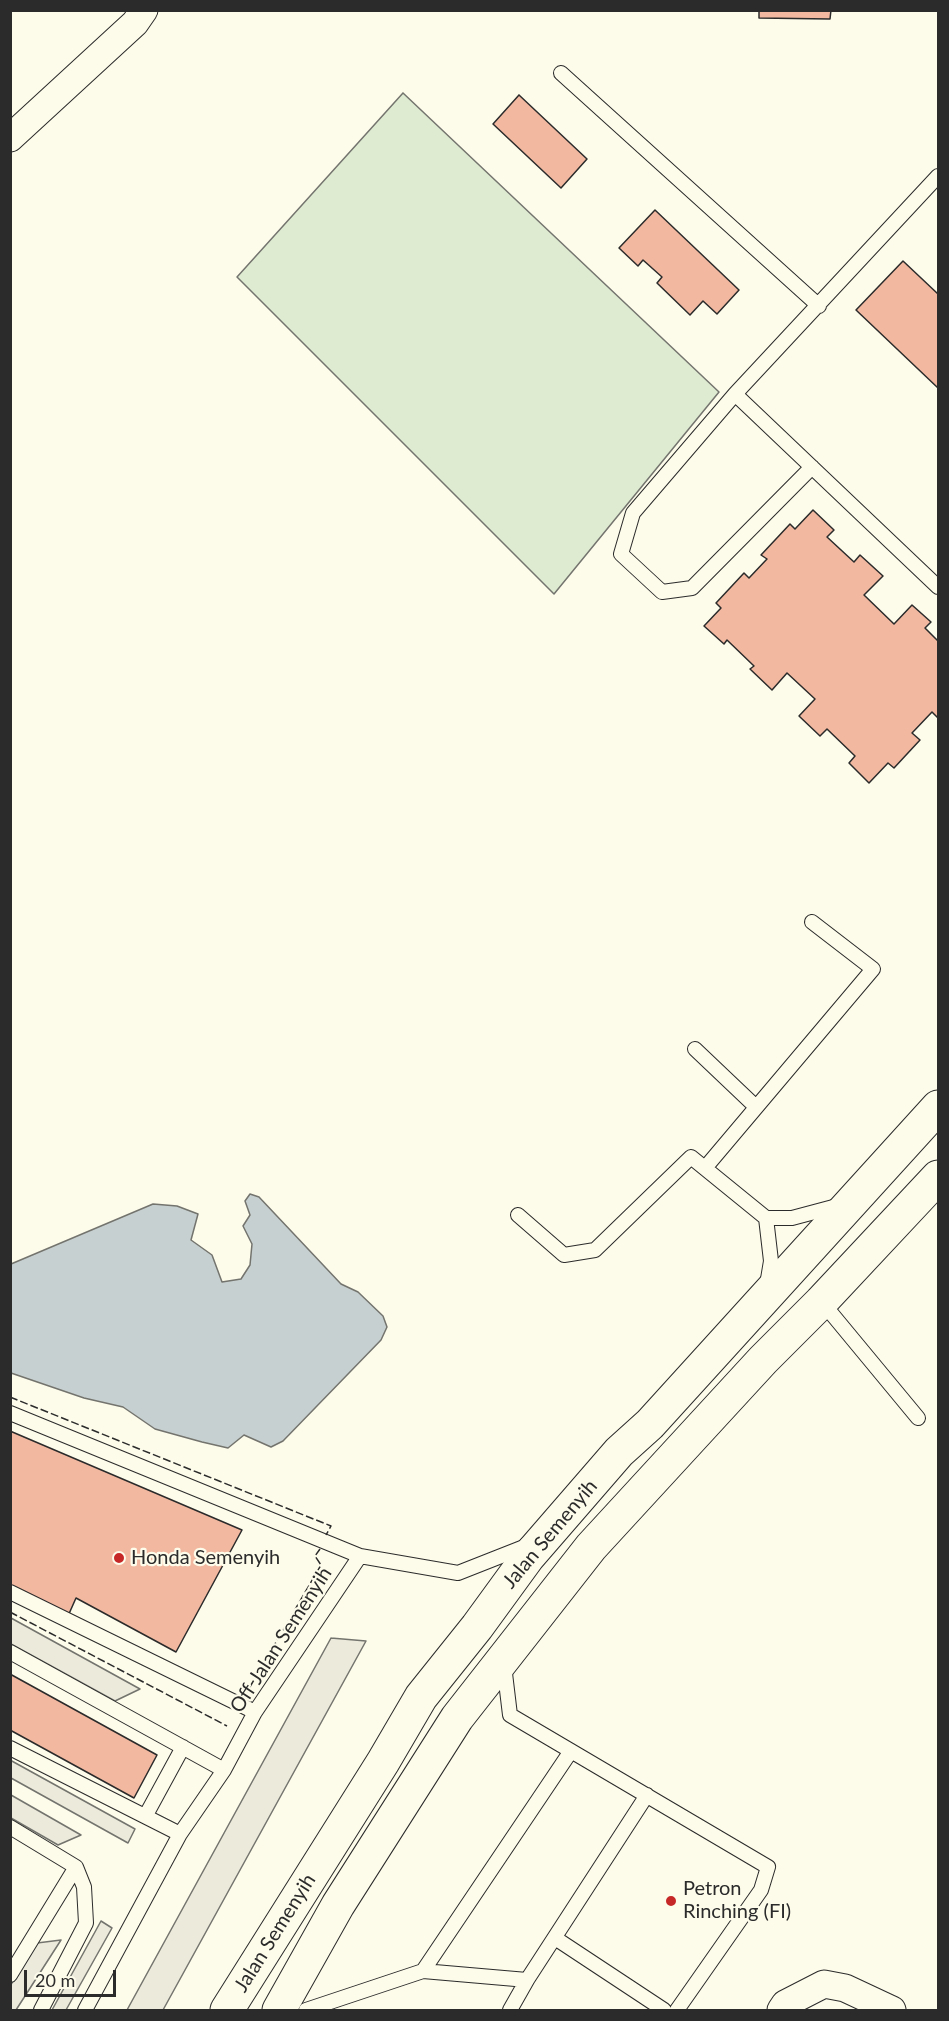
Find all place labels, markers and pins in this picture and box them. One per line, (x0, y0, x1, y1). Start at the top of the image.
place label: Honda Semenyih (131, 1546, 280, 1570)
marker: Honda Semenyih (112, 1551, 126, 1565)
place label: Petron Rinching (FI) (683, 1877, 791, 1924)
marker: Petron Rinching (FI) (664, 1894, 678, 1908)

